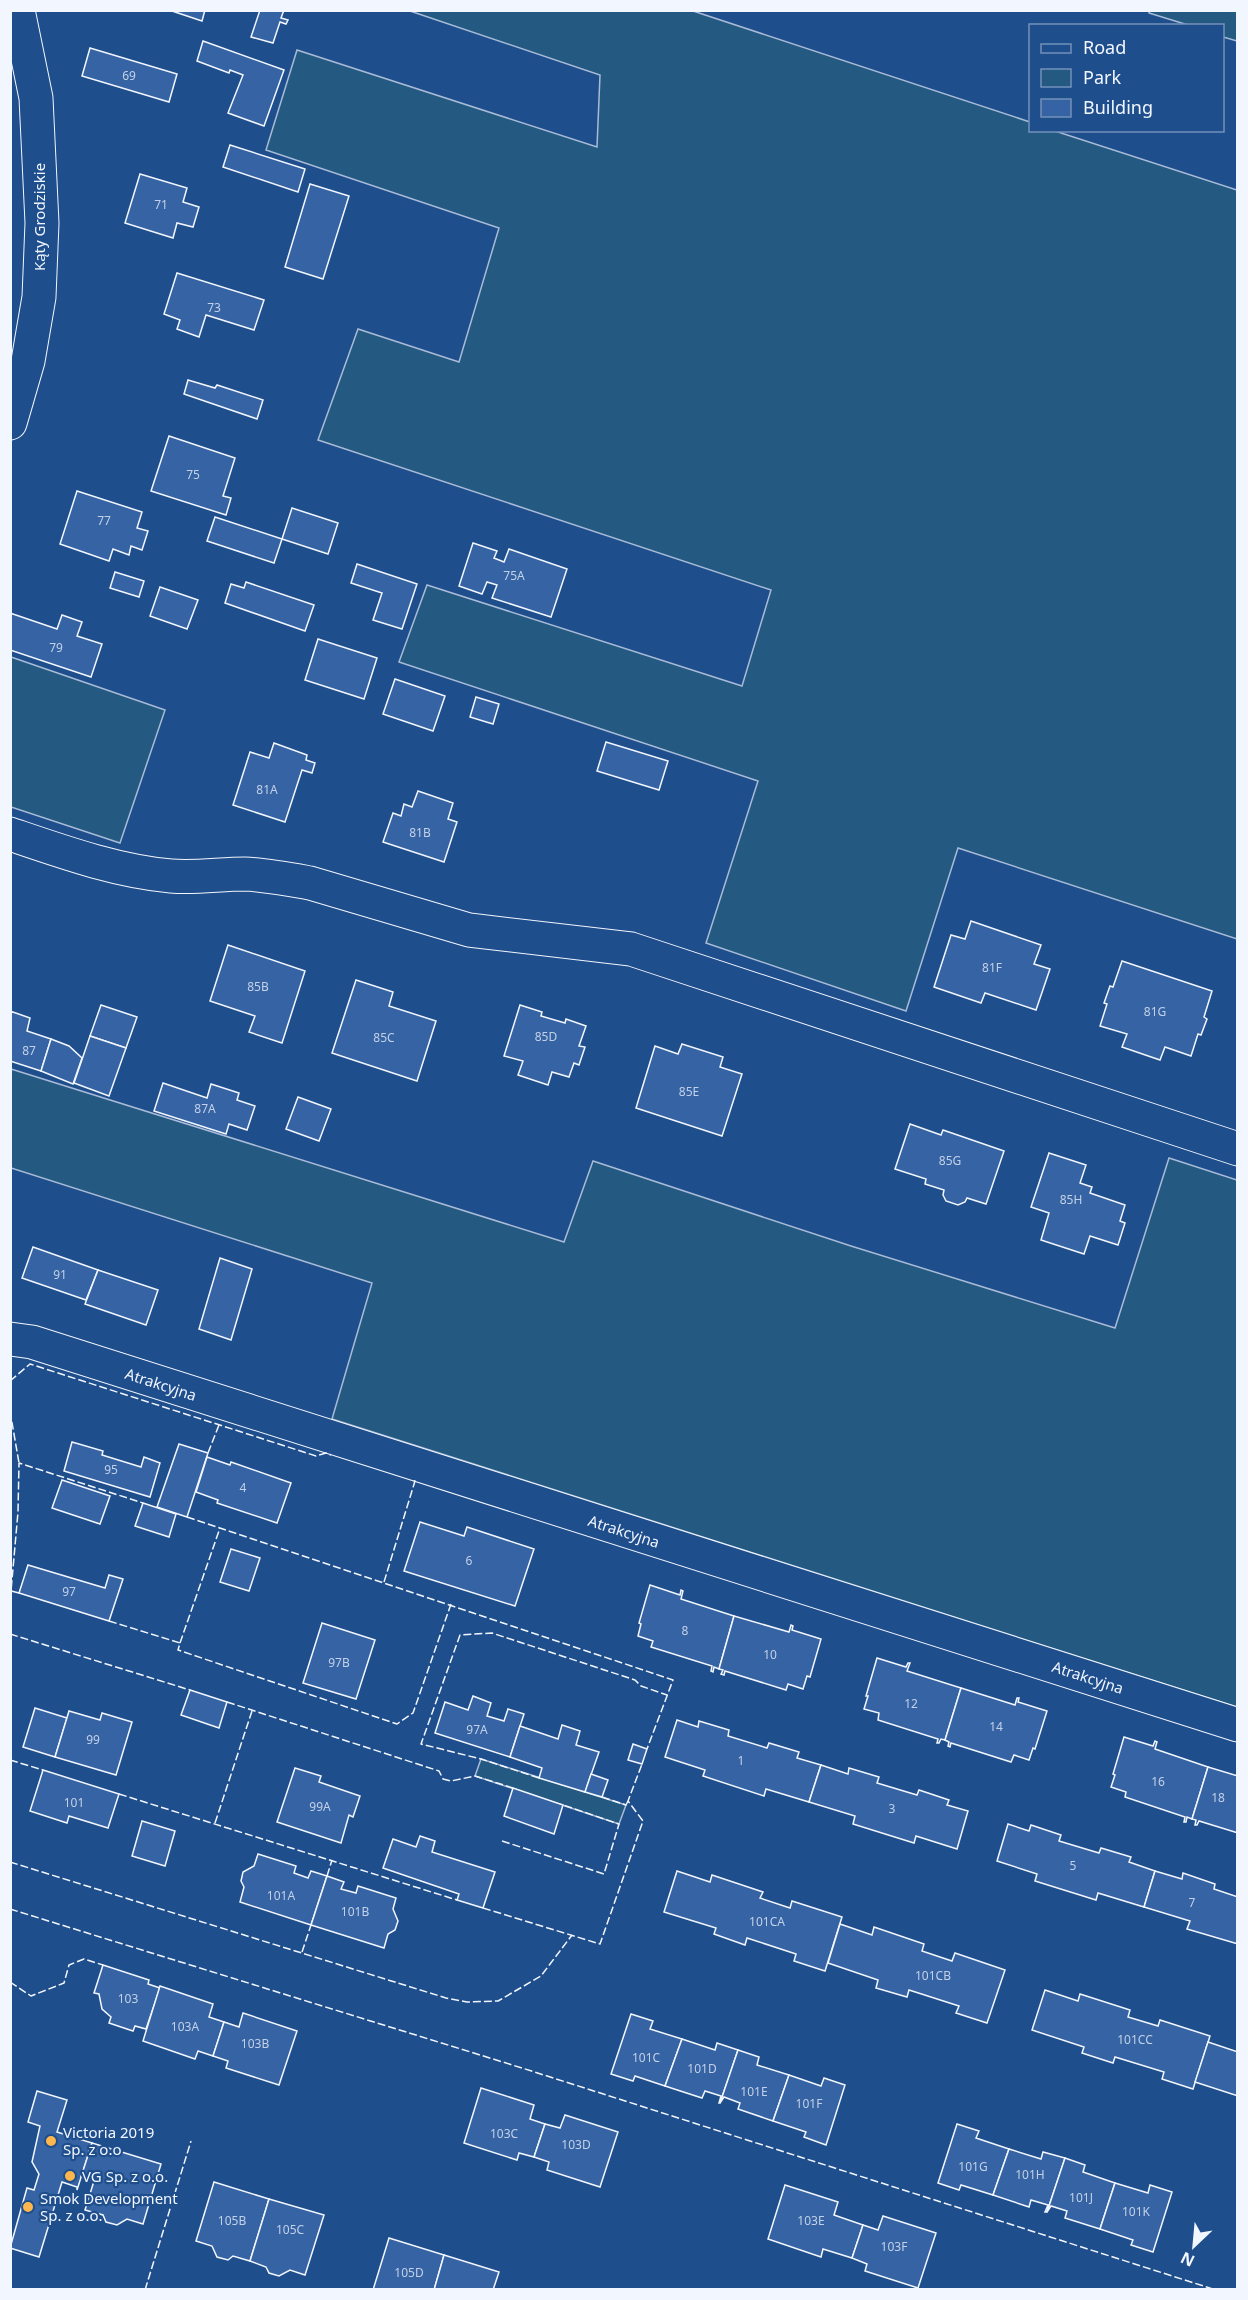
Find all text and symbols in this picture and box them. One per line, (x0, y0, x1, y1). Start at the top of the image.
legend (1029, 24, 1224, 132)
text: Road (1083, 35, 1126, 59)
text: Park (1083, 65, 1121, 89)
house number: 69 (122, 67, 136, 84)
text: Building (1083, 95, 1153, 119)
street label: Kąty Grodziskie (29, 163, 49, 271)
house number: 71 (154, 196, 168, 213)
house number: 73 (207, 299, 221, 316)
house number: 75 (186, 466, 200, 483)
house number: 77 (97, 512, 111, 529)
house number: 75A (503, 567, 525, 584)
house number: 79 (49, 639, 63, 656)
house number: 81A (256, 781, 278, 798)
house number: 81B (409, 824, 431, 841)
house number: 81F (982, 959, 1002, 976)
house number: 85B (247, 978, 269, 995)
house number: 81G (1144, 1003, 1166, 1020)
house number: 85D (535, 1028, 557, 1045)
house number: 85C (373, 1029, 395, 1046)
house number: 87 (22, 1042, 36, 1059)
house number: 85E (679, 1083, 699, 1100)
house number: 87A (194, 1100, 216, 1117)
house number: 85G (939, 1152, 961, 1169)
house number: 85H (1060, 1191, 1082, 1208)
house number: 91 (53, 1266, 67, 1283)
street label: Atrakcyjna (123, 1363, 199, 1405)
house number: 95 (104, 1461, 118, 1478)
house number: 4 (240, 1479, 247, 1496)
street label: Atrakcyjna (586, 1510, 662, 1552)
house number: 6 (466, 1552, 473, 1569)
house number: 97 (62, 1583, 76, 1600)
house number: 8 (682, 1622, 689, 1639)
house number: 10 (763, 1646, 777, 1663)
house number: 97B (328, 1654, 350, 1671)
street label: Atrakcyjna (1050, 1656, 1126, 1698)
house number: 12 (904, 1695, 918, 1712)
house number: 14 (989, 1718, 1003, 1735)
house number: 97A (466, 1721, 488, 1738)
house number: 99 (86, 1731, 100, 1748)
house number: 1 (738, 1752, 744, 1769)
house number: 16 (1151, 1773, 1165, 1790)
house number: 18 (1211, 1789, 1225, 1806)
house number: 101 (64, 1794, 84, 1811)
house number: 99A (309, 1798, 331, 1815)
house number: 3 (889, 1800, 896, 1817)
house number: 5 (1070, 1857, 1077, 1874)
house number: 101A (267, 1887, 295, 1904)
house number: 7 (1189, 1894, 1196, 1911)
house number: 101B (341, 1903, 369, 1920)
house number: 101CA (749, 1913, 785, 1930)
house number: 101CB (915, 1967, 951, 1984)
house number: 103 (118, 1990, 138, 2007)
house number: 103A (171, 2018, 199, 2035)
house number: 101CC (1117, 2031, 1153, 2048)
house number: 103B (241, 2035, 269, 2052)
house number: 101C (632, 2049, 660, 2066)
house number: 101D (687, 2060, 717, 2077)
house number: 101E (740, 2083, 768, 2100)
house number: 101F (796, 2095, 822, 2112)
place label: Victoria 2019 Sp. z o.o (63, 2122, 154, 2159)
house number: 103C (490, 2125, 518, 2142)
marker: Victoria 2019 Sp. z o.o (44, 2134, 58, 2148)
house number: 103D (561, 2136, 591, 2153)
house number: 101G (958, 2158, 988, 2175)
place label: VG Sp. z o.o. (82, 2166, 168, 2186)
house number: 101H (1015, 2166, 1045, 2183)
marker: VG Sp. z o.o. (63, 2169, 77, 2183)
place label: Smok Development Sp. z o.o. (40, 2188, 178, 2225)
house number: 101J (1069, 2189, 1093, 2206)
marker: Smok Development Sp. z o.o. (21, 2200, 35, 2214)
house number: 101K (1122, 2203, 1151, 2220)
house number: 105B (218, 2212, 246, 2229)
house number: 103E (797, 2212, 825, 2229)
north arrow (1164, 2216, 1224, 2276)
house number: 105C (276, 2221, 304, 2238)
house number: 103F (881, 2238, 907, 2255)
text: N (1177, 2247, 1198, 2272)
house number: 105D (394, 2264, 424, 2281)

